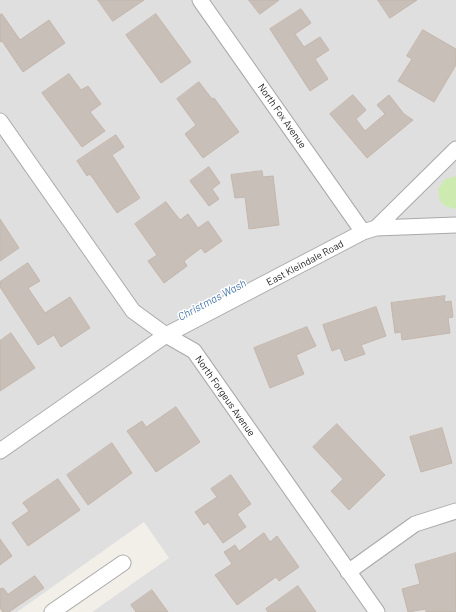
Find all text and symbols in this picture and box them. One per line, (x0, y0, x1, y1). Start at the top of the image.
street label: North Fox Avenue (255, 81, 309, 151)
street label: East Kleindale Road (264, 238, 346, 288)
water label: Christmas Wash (176, 276, 248, 324)
street label: North Forgeus Avenue (193, 353, 257, 439)

